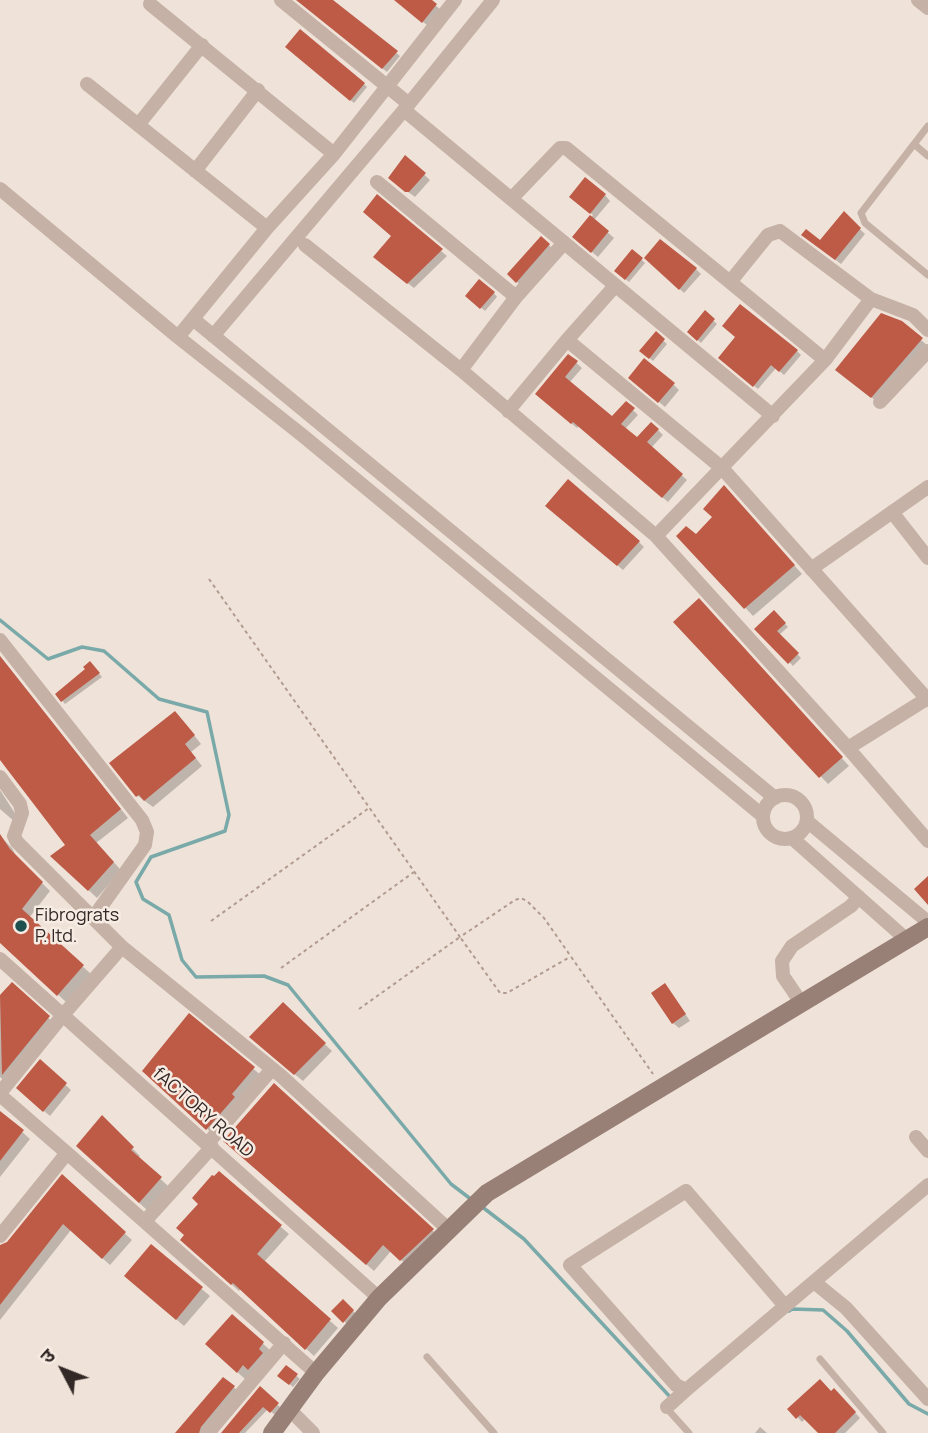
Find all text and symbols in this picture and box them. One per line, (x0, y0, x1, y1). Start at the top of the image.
place label: Fibrograts P. ltd. (35, 905, 119, 948)
marker: Fibrograts P. ltd. (13, 918, 29, 934)
street label: fACTORY ROAD (148, 1063, 258, 1163)
north arrow (28, 1335, 98, 1405)
text: उ (34, 1343, 61, 1369)

